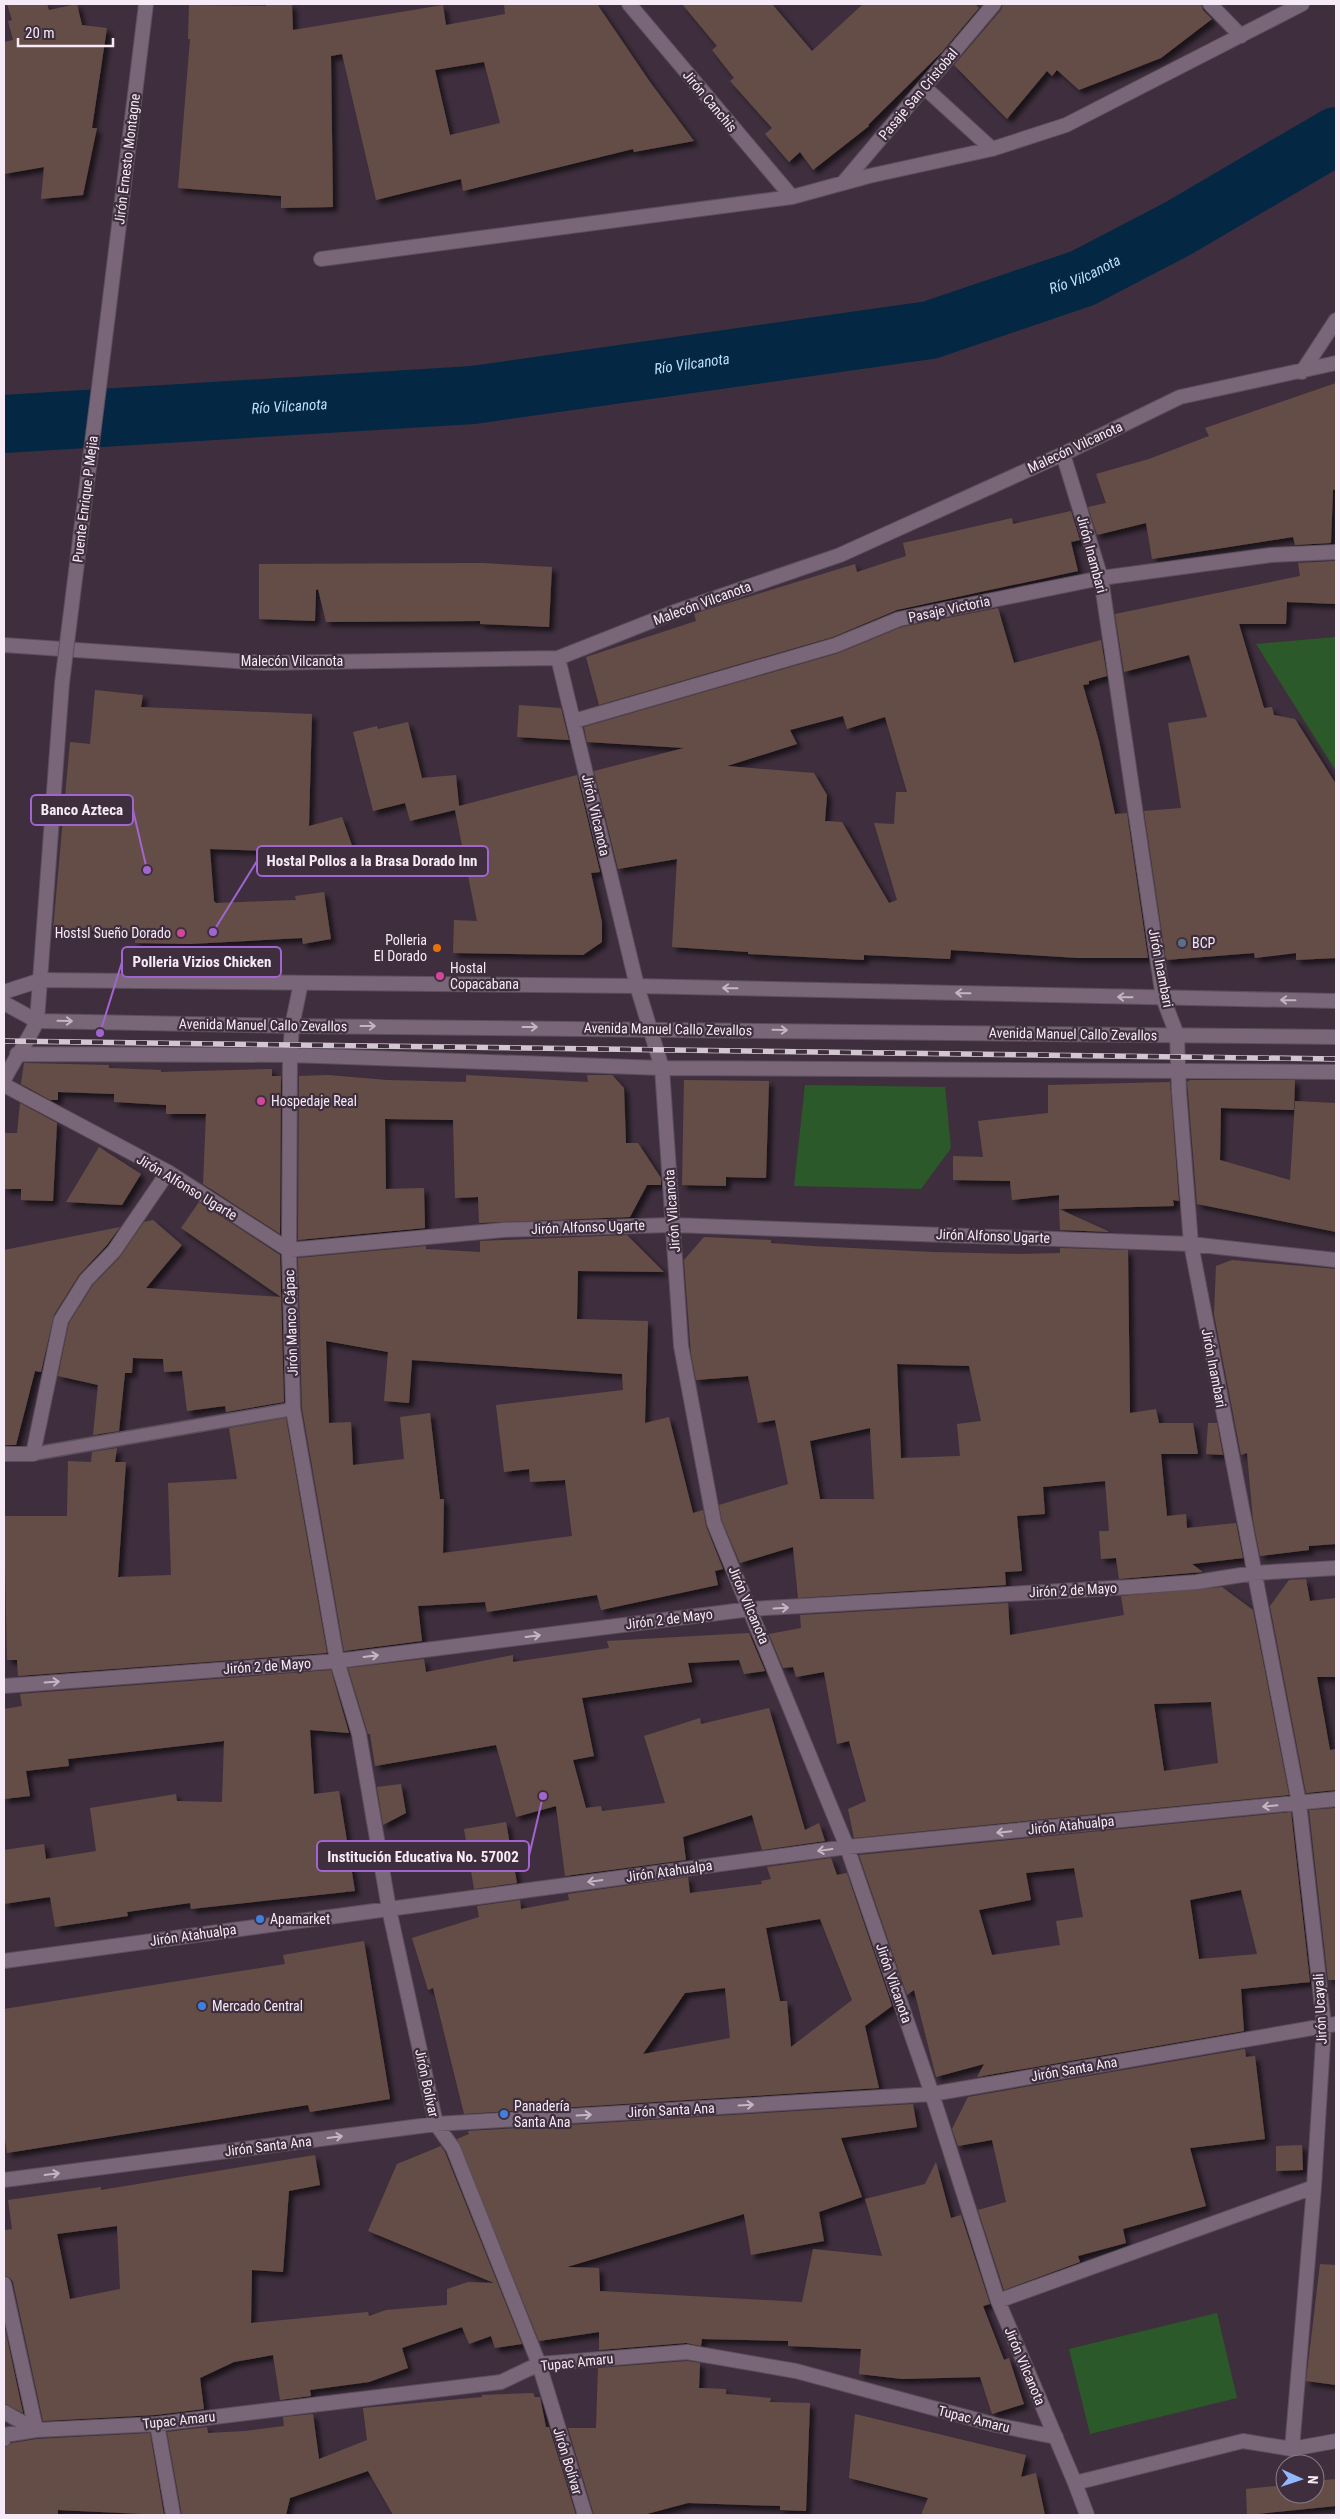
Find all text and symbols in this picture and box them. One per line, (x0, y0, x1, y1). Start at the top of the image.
scale bar (18, 15, 112, 47)
text: 20 m (25, 24, 55, 42)
street label: Pasaje San Cristobal (875, 45, 961, 143)
street label: Jirón Canchis (680, 67, 740, 135)
street label: Jirón Ernesto Montagne (111, 92, 143, 225)
water label: Río Vilcanota (1047, 251, 1124, 298)
water label: Río Vilcanota (653, 350, 731, 378)
water label: Río Vilcanota (251, 395, 328, 418)
street label: Malecón Vilcanota (1025, 418, 1125, 476)
street label: Puente Enrique P Mejia (69, 435, 101, 563)
street label: Jirón Inambari (1074, 513, 1110, 595)
street label: Malecón Vilcanota (651, 578, 753, 628)
street label: Pasaje Victoria (907, 593, 991, 625)
street label: Malecón Vilcanota (241, 653, 343, 669)
street label: Jirón Vilcanota (579, 773, 613, 857)
callout: Banco Azteca (31, 795, 133, 825)
text: Banco Azteca (41, 801, 123, 819)
callout: Hostal Pollos a la Brasa Dorado Inn (257, 846, 488, 876)
text: Hostal Pollos a la Brasa Dorado Inn (267, 852, 477, 870)
place label: Hostsl Sueño Dorado (55, 925, 171, 941)
marker: Hostsl Sueño Dorado (175, 927, 187, 939)
street label: Jirón Inambari (1146, 927, 1176, 1009)
place label: Polleria EI Dorado (374, 932, 427, 964)
place label: BCP (1192, 935, 1216, 951)
marker: BCP (1176, 937, 1188, 949)
marker: Polleria EI Dorado (431, 942, 443, 954)
callout: Polleria Vizios Chicken (122, 947, 281, 977)
text: Polleria Vizios Chicken (133, 953, 271, 971)
place label: Hostal Copacabana (450, 960, 519, 992)
marker: Hostal Copacabana (434, 970, 446, 982)
one-way arrow (722, 983, 738, 993)
one-way arrow (955, 989, 971, 998)
one-way arrow (1117, 993, 1133, 1002)
one-way arrow (1280, 995, 1296, 1005)
street label: Avenida Manuel Callo Zevallos (179, 1016, 347, 1034)
one-way arrow (57, 1017, 73, 1026)
street label: Avenida Manuel Callo Zevallos (584, 1020, 752, 1038)
one-way arrow (360, 1021, 376, 1031)
one-way arrow (522, 1022, 538, 1032)
one-way arrow (772, 1025, 788, 1035)
street label: Avenida Manuel Callo Zevallos (989, 1025, 1157, 1043)
place label: Hospedaje Real (271, 1093, 357, 1109)
marker: Hospedaje Real (255, 1095, 267, 1107)
street label: Jirón Alfonso Ugarte (134, 1151, 240, 1223)
street label: Jirón Vilcanota (661, 1169, 683, 1253)
street label: Jirón Alfonso Ugarte (531, 1217, 646, 1237)
street label: Jirón Alfonso Ugarte (936, 1226, 1051, 1246)
street label: Jirón Manco Cápac (281, 1269, 301, 1377)
street label: Jirón Inambari (1199, 1327, 1229, 1409)
street label: Jirón Vilcanota (725, 1564, 773, 1646)
street label: Jirón 2 de Mayo (1029, 1580, 1117, 1600)
one-way arrow (773, 1603, 789, 1612)
street label: Jirón 2 de Mayo (624, 1606, 714, 1632)
one-way arrow (524, 1631, 540, 1641)
one-way arrow (363, 1651, 379, 1661)
street label: Jirón 2 de Mayo (223, 1655, 311, 1677)
one-way arrow (44, 1678, 60, 1687)
one-way arrow (1263, 1801, 1279, 1811)
street label: Jirón Atahualpa (1027, 1812, 1115, 1838)
one-way arrow (996, 1827, 1012, 1837)
callout: Institución Educativa No. 57002 (317, 1841, 529, 1871)
one-way arrow (817, 1845, 833, 1855)
text: Institución Educativa No. 57002 (327, 1848, 519, 1866)
street label: Jirón Atahualpa (625, 1857, 713, 1885)
one-way arrow (587, 1877, 603, 1887)
place label: Apamarket (270, 1911, 330, 1927)
marker: Apamarket (254, 1913, 266, 1925)
street label: Jirón Atahualpa (149, 1921, 237, 1949)
street label: Jirón Vilcanota (873, 1941, 915, 2025)
street label: Jirón Ucayali (1310, 1973, 1330, 2045)
place label: Mercado Central (212, 1998, 303, 2014)
marker: Mercado Central (196, 2000, 208, 2012)
street label: Jirón Bolívar (412, 2048, 442, 2118)
street label: Jirón Santa Ana (1030, 2054, 1118, 2084)
place label: Panadería Santa Ana (514, 2098, 570, 2130)
street label: Jirón Santa Ana (627, 2100, 715, 2120)
one-way arrow (738, 2101, 754, 2110)
marker: Panadería Santa Ana (498, 2108, 510, 2120)
one-way arrow (575, 2111, 591, 2120)
one-way arrow (326, 2132, 342, 2142)
street label: Jirón Santa Ana (224, 2133, 312, 2159)
one-way arrow (44, 2168, 60, 2178)
street label: Jirón Vilcanota (1001, 2325, 1049, 2407)
street label: Tupac Amaru (540, 2350, 614, 2374)
street label: Tupac Amaru (937, 2402, 1011, 2436)
street label: Tupac Amaru (142, 2408, 216, 2432)
street label: Jirón Bolívar (550, 2426, 586, 2496)
north arrow (1275, 2454, 1325, 2504)
text: N (1305, 2475, 1321, 2484)

